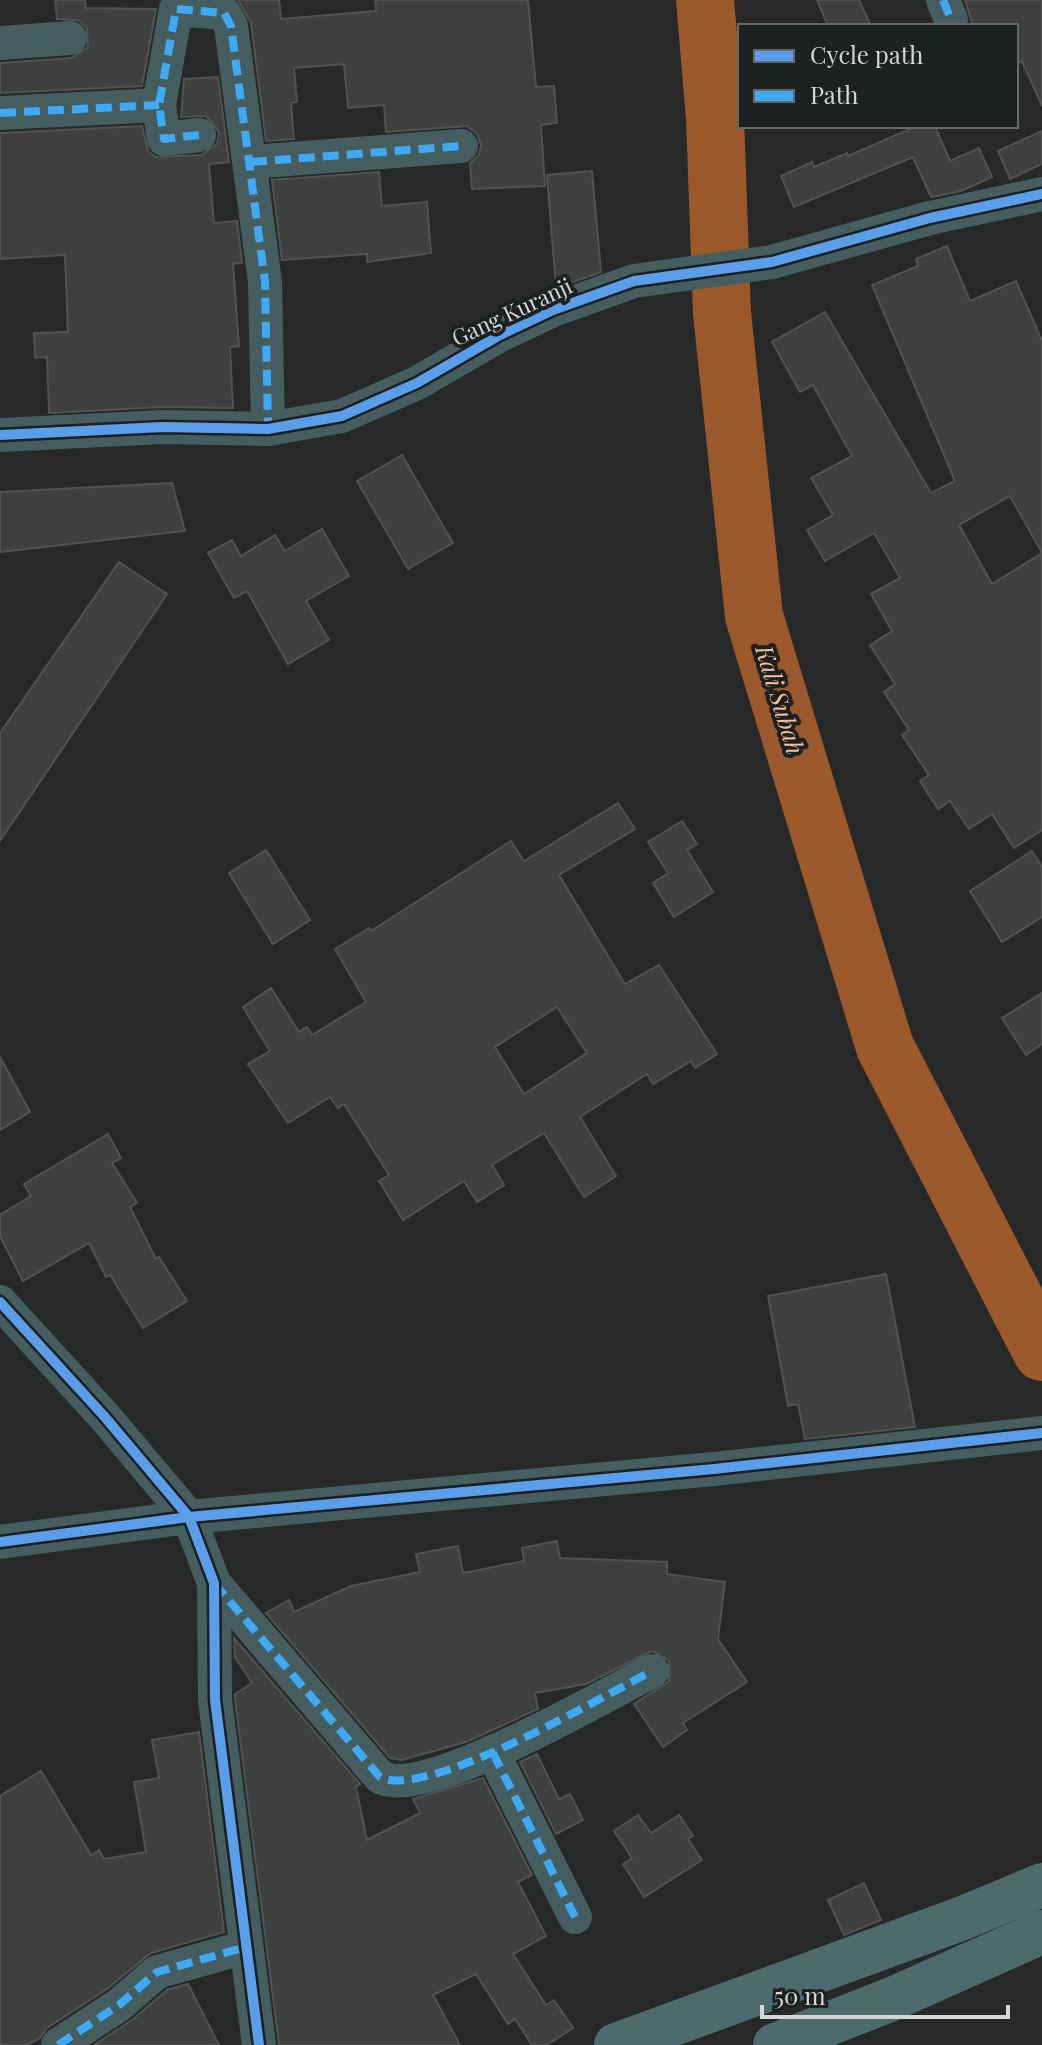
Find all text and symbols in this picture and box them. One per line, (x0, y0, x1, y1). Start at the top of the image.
legend (738, 24, 1018, 128)
text: Cycle path (810, 38, 923, 70)
text: Path (810, 78, 858, 110)
street label: Gang Kuranji (446, 270, 577, 352)
water label: Kali Subah (749, 640, 813, 758)
scale bar (762, 1969, 1008, 2019)
text: 50 m (774, 1979, 826, 2011)

